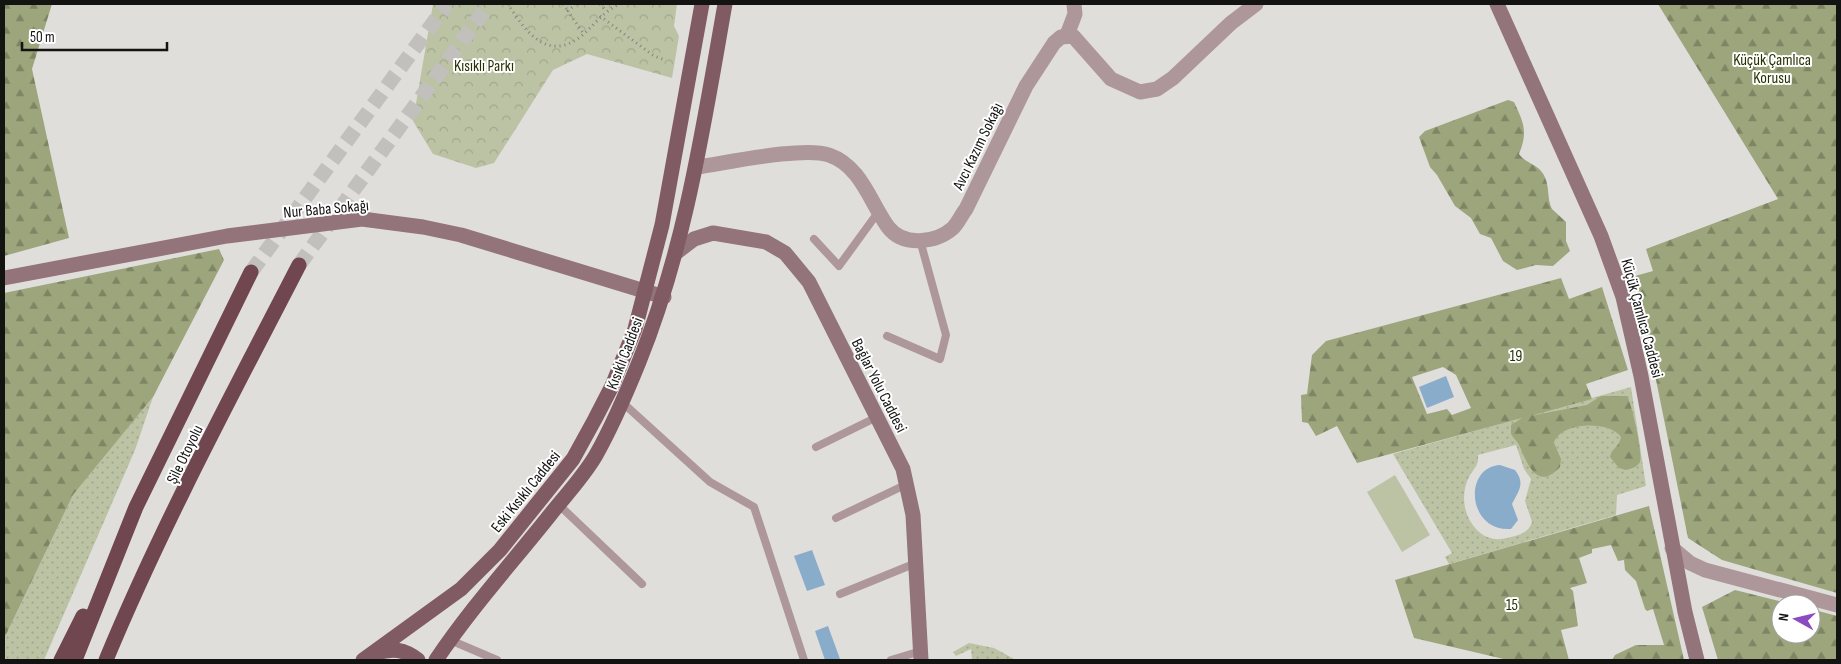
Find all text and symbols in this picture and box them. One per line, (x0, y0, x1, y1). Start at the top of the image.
scale bar (22, 20, 168, 52)
text: 50 m (30, 28, 55, 47)
park label: Küçük Çamlıca Korusu (1733, 51, 1811, 88)
park label: Kısıklı Parkı (454, 57, 514, 76)
street label: Avcı Kazım Sokağı (949, 100, 1008, 194)
street label: Nur Baba Sokağı (283, 196, 370, 223)
street label: Küçük Çamlıca Caddesi (1617, 257, 1667, 380)
street label: Kısıklı Caddesi (603, 315, 648, 392)
street label: Bağlar Yolu Caddesi (847, 336, 910, 436)
park label: 19 (1510, 347, 1522, 366)
street label: Şile Otoyolu (163, 422, 208, 487)
street label: Eski Kısıklı Caddesi (487, 447, 565, 537)
north arrow (1771, 594, 1821, 644)
park label: 15 (1506, 596, 1518, 615)
text: N (1775, 612, 1793, 622)

